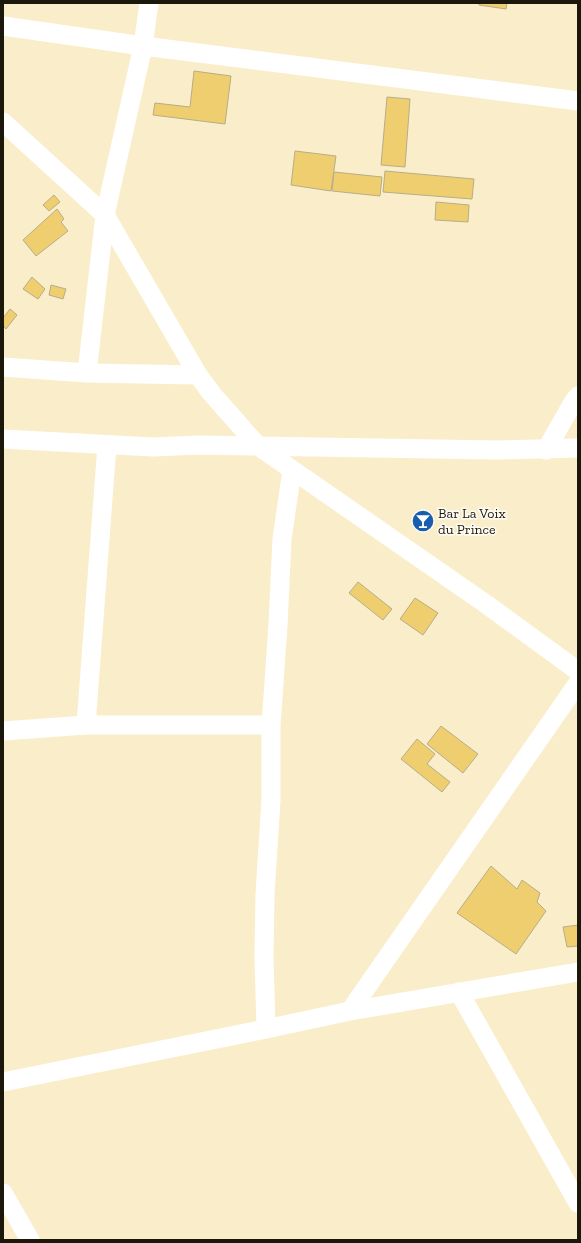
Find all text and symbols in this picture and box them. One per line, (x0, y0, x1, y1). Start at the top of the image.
place label: Bar La Voix du Prince (438, 505, 506, 538)
bar icon: Bar La Voix du Prince (410, 508, 436, 534)

